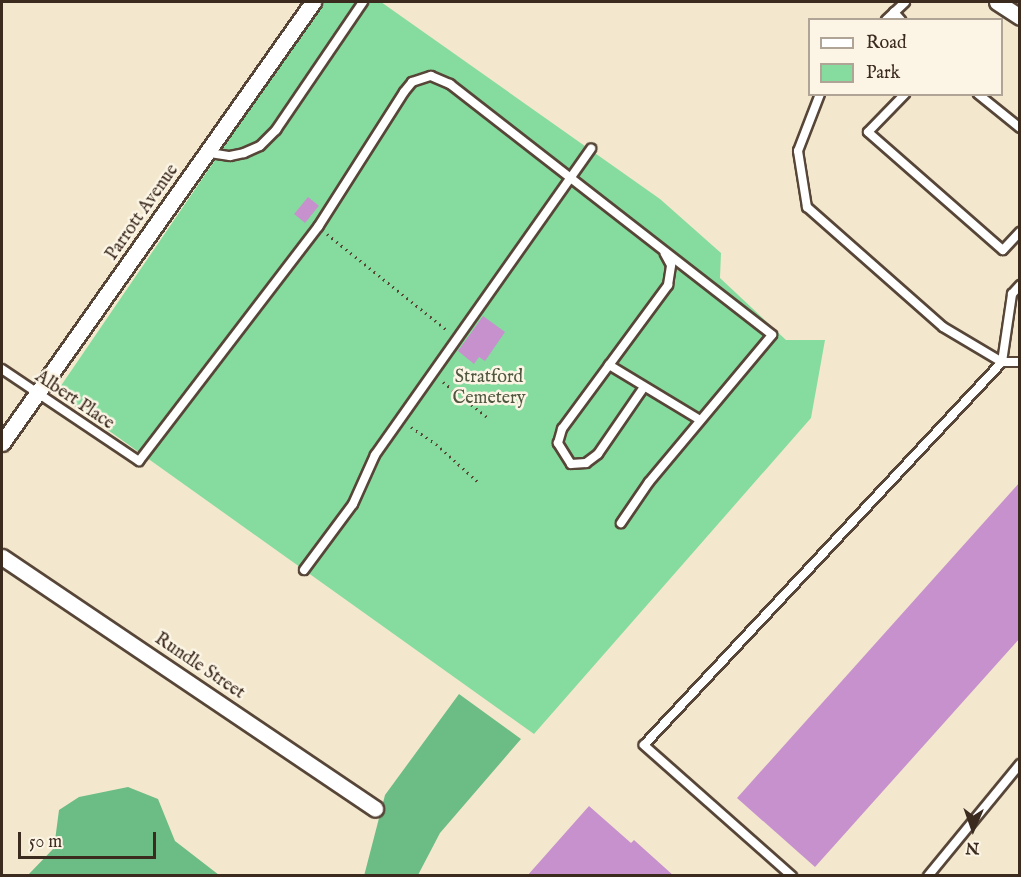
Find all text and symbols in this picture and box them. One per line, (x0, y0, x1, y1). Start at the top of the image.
legend (808, 18, 1003, 96)
text: Road (866, 32, 907, 55)
text: Park (866, 62, 900, 85)
street label: Parrott Avenue (102, 161, 184, 265)
street label: Albert Place (30, 367, 118, 435)
park label: Stratford Cemetery (452, 368, 526, 410)
street label: Rundle Street (150, 629, 248, 705)
north arrow (943, 799, 1003, 859)
scale bar (21, 820, 159, 858)
text: 50 m (29, 831, 62, 854)
text: N (965, 837, 980, 857)

